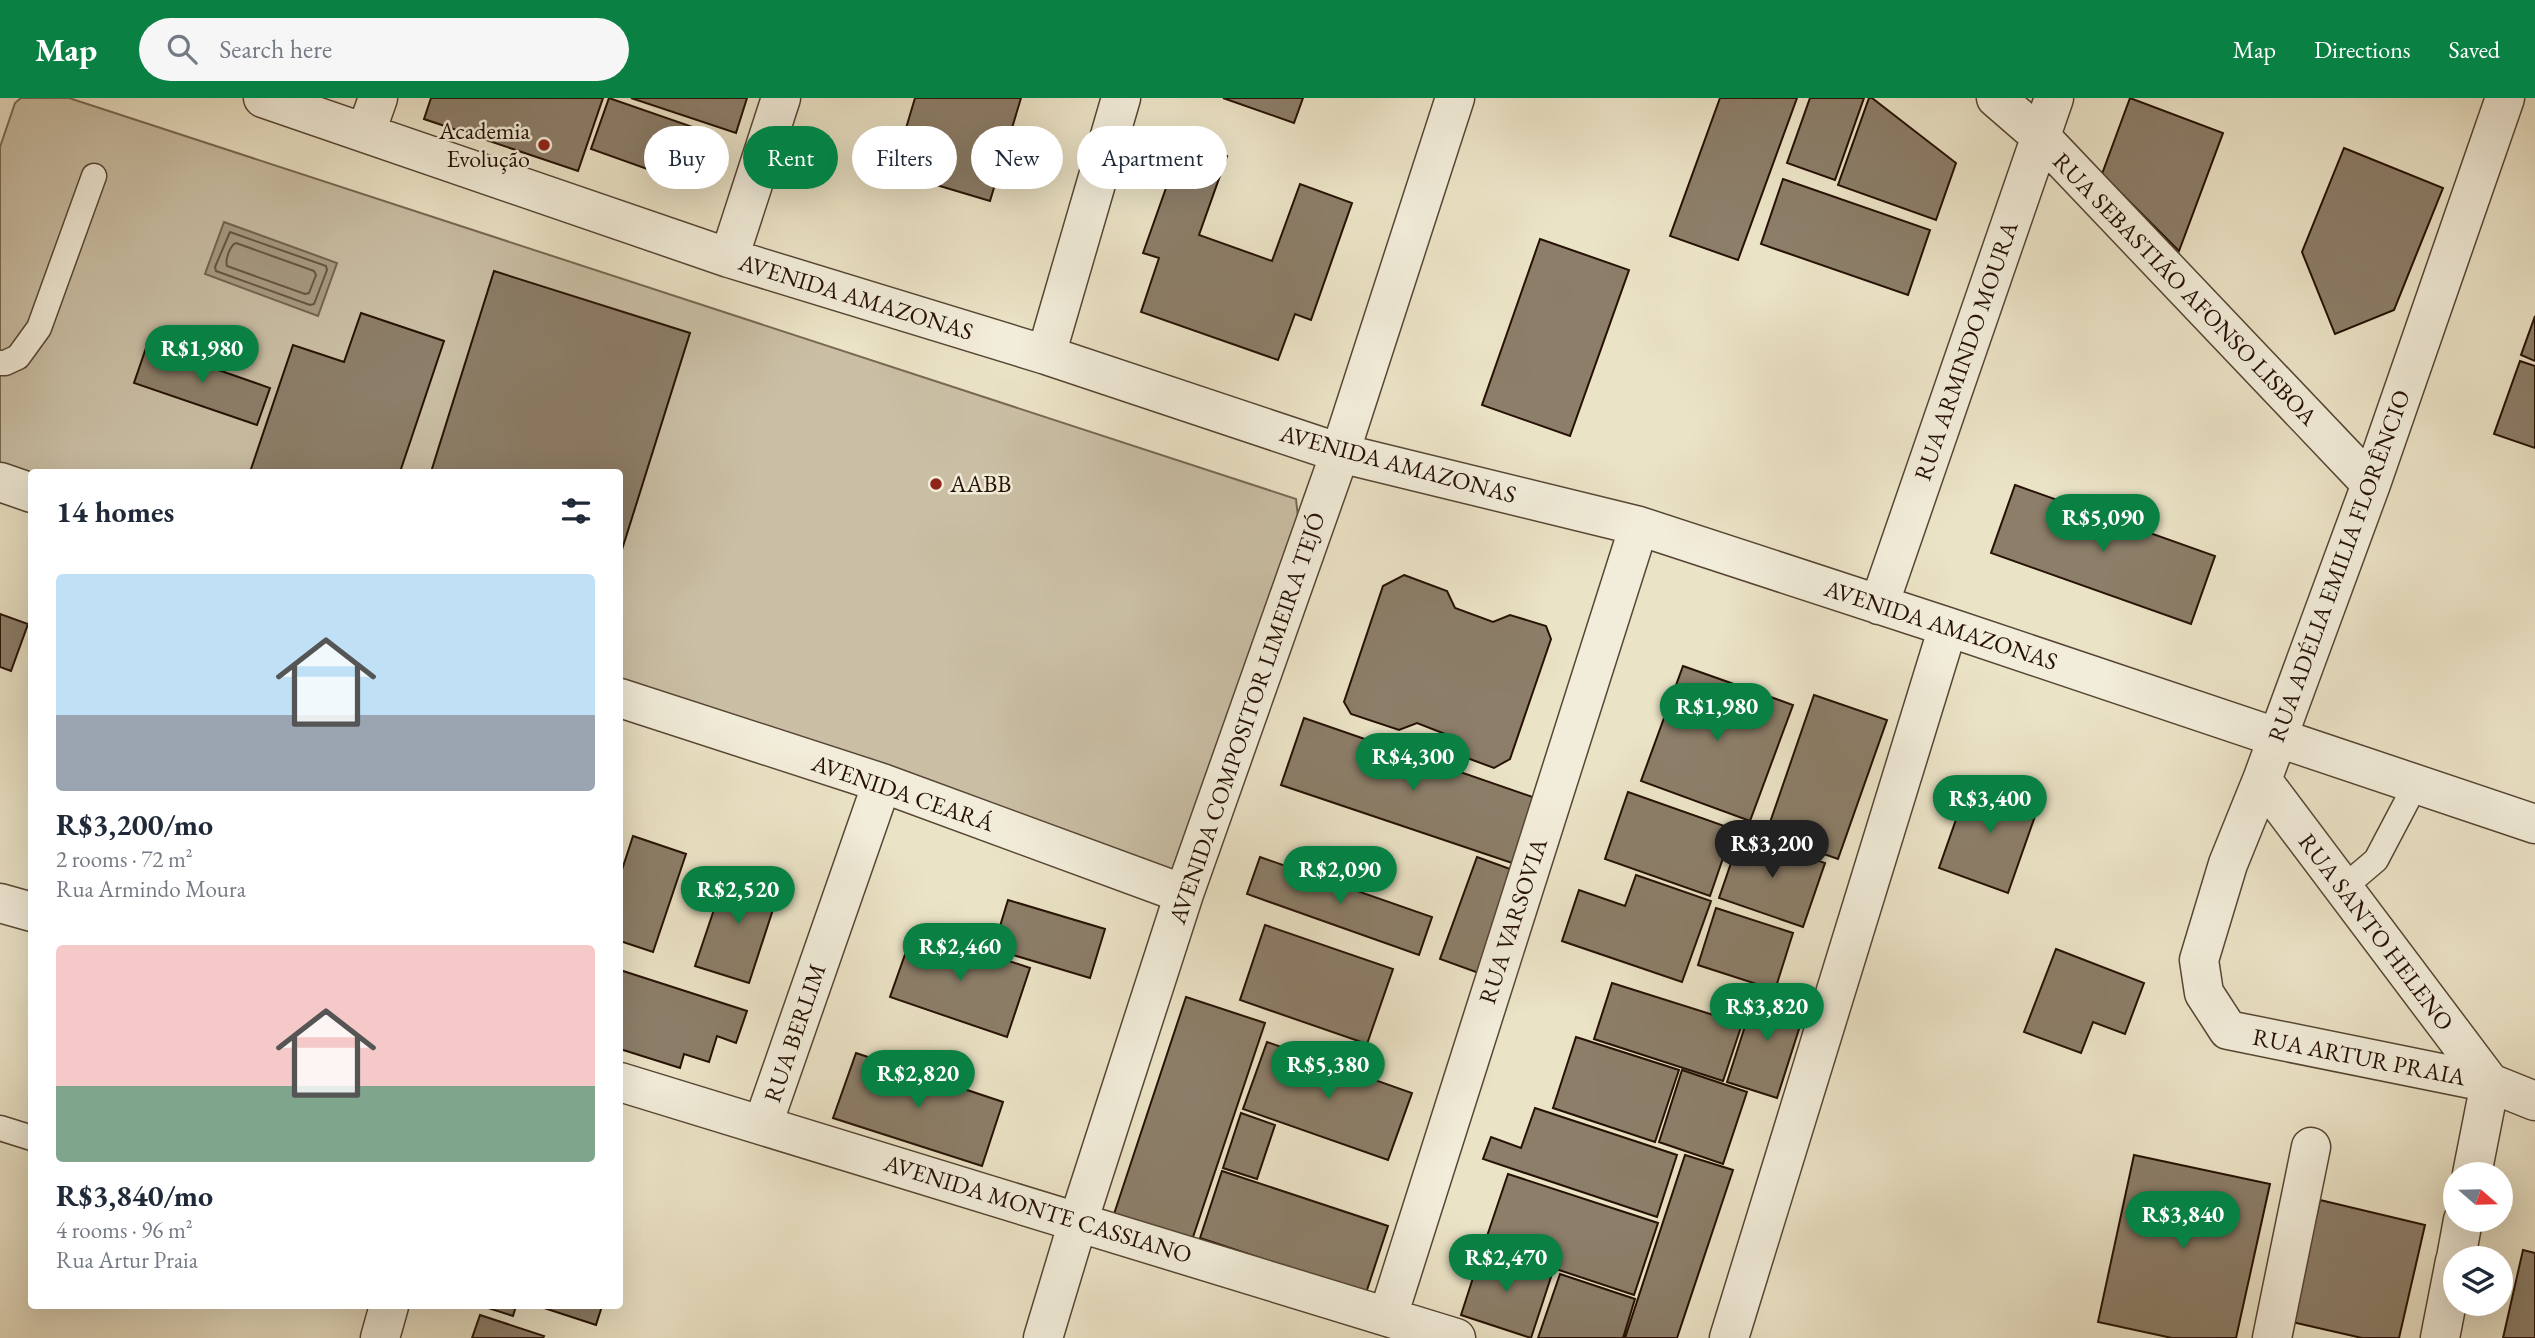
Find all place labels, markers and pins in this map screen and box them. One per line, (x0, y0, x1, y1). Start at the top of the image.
place label: Academia Evolução (438, 115, 530, 174)
marker: Academia Evolução (536, 137, 552, 153)
pin: R$1,980 (137, 326, 267, 385)
place label: AABB (949, 468, 1011, 499)
marker: AABB (928, 476, 944, 492)
pin: R$5,090 (2038, 494, 2168, 554)
pin: R$1,980 (1652, 684, 1782, 743)
pin: R$4,300 (1348, 734, 1478, 793)
pin: R$3,400 (1925, 776, 2055, 835)
pin: R$3,200 (1707, 820, 1837, 880)
pin: R$2,090 (1275, 846, 1405, 906)
pin: R$2,520 (673, 866, 803, 926)
pin: R$2,460 (895, 924, 1025, 983)
pin: R$3,820 (1702, 984, 1832, 1043)
pin: R$5,380 (1263, 1042, 1393, 1101)
pin: R$2,820 (853, 1051, 983, 1110)
pin: R$3,840 (2118, 1192, 2248, 1251)
pin: R$2,470 (1441, 1234, 1571, 1294)

